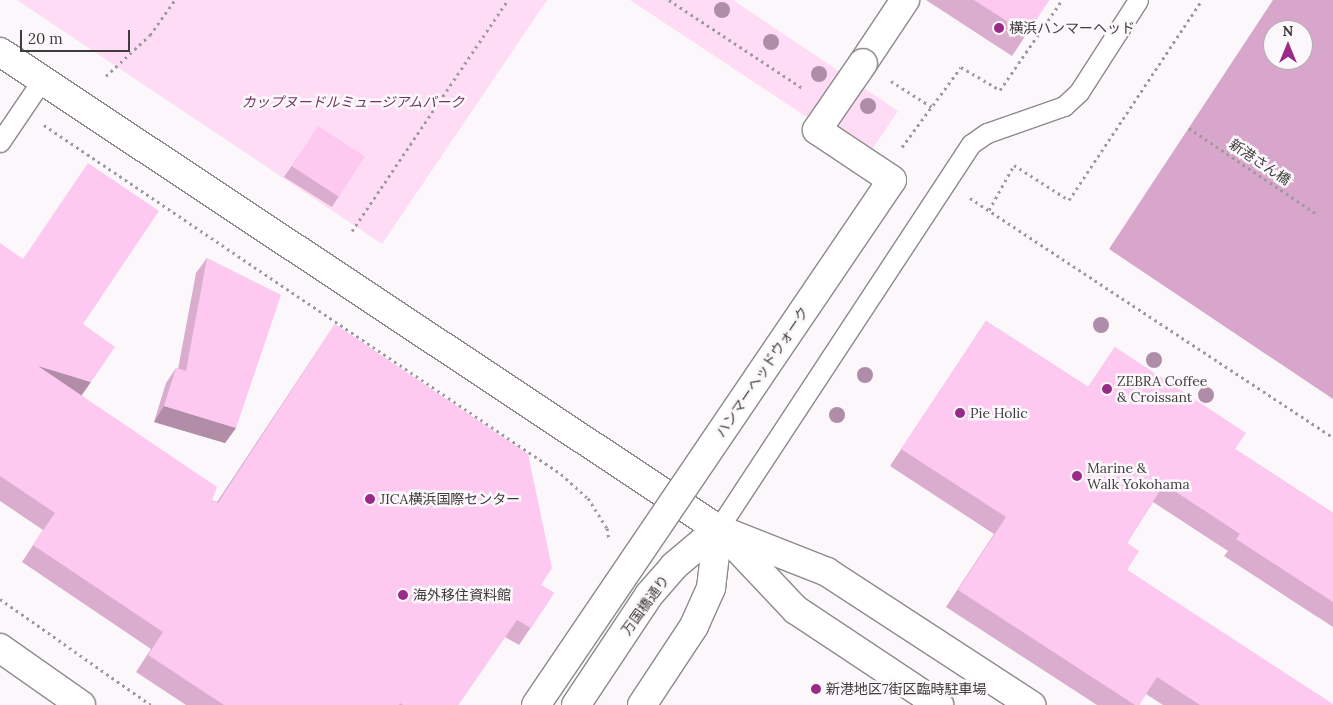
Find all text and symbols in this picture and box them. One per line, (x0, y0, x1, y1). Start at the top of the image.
scale bar (22, 20, 132, 52)
place label: 横浜ハンマーヘッド (1009, 20, 1135, 36)
north arrow (1263, 20, 1313, 70)
marker: 横浜ハンマーヘッド (993, 22, 1005, 34)
text: N (1283, 22, 1293, 40)
text: 20 m (28, 29, 63, 48)
park label: カップヌードルミュージアムパーク (241, 94, 465, 110)
street label: 新港さん橋 (1226, 135, 1294, 189)
street label: ハンマーヘッドウォーク (712, 303, 812, 441)
place label: ZEBRA Coffee & Croissant (1117, 373, 1207, 406)
marker: ZEBRA Coffee & Croissant (1101, 383, 1113, 395)
place label: Pie Holic (970, 405, 1028, 421)
marker: Pie Holic (954, 407, 966, 419)
place label: Marine & Walk Yokohama (1087, 460, 1190, 492)
marker: Marine & Walk Yokohama (1071, 470, 1083, 482)
place label: JICA横浜国際センター (380, 491, 520, 507)
marker: JICA横浜国際センター (364, 493, 376, 505)
street label: 万国橋通り (618, 572, 672, 638)
place label: 海外移住資料館 (413, 587, 511, 603)
marker: 海外移住資料館 (397, 589, 409, 601)
place label: 新港地区7街区臨時駐車場 (826, 681, 986, 697)
marker: 新港地区7街区臨時駐車場 (810, 683, 822, 695)

